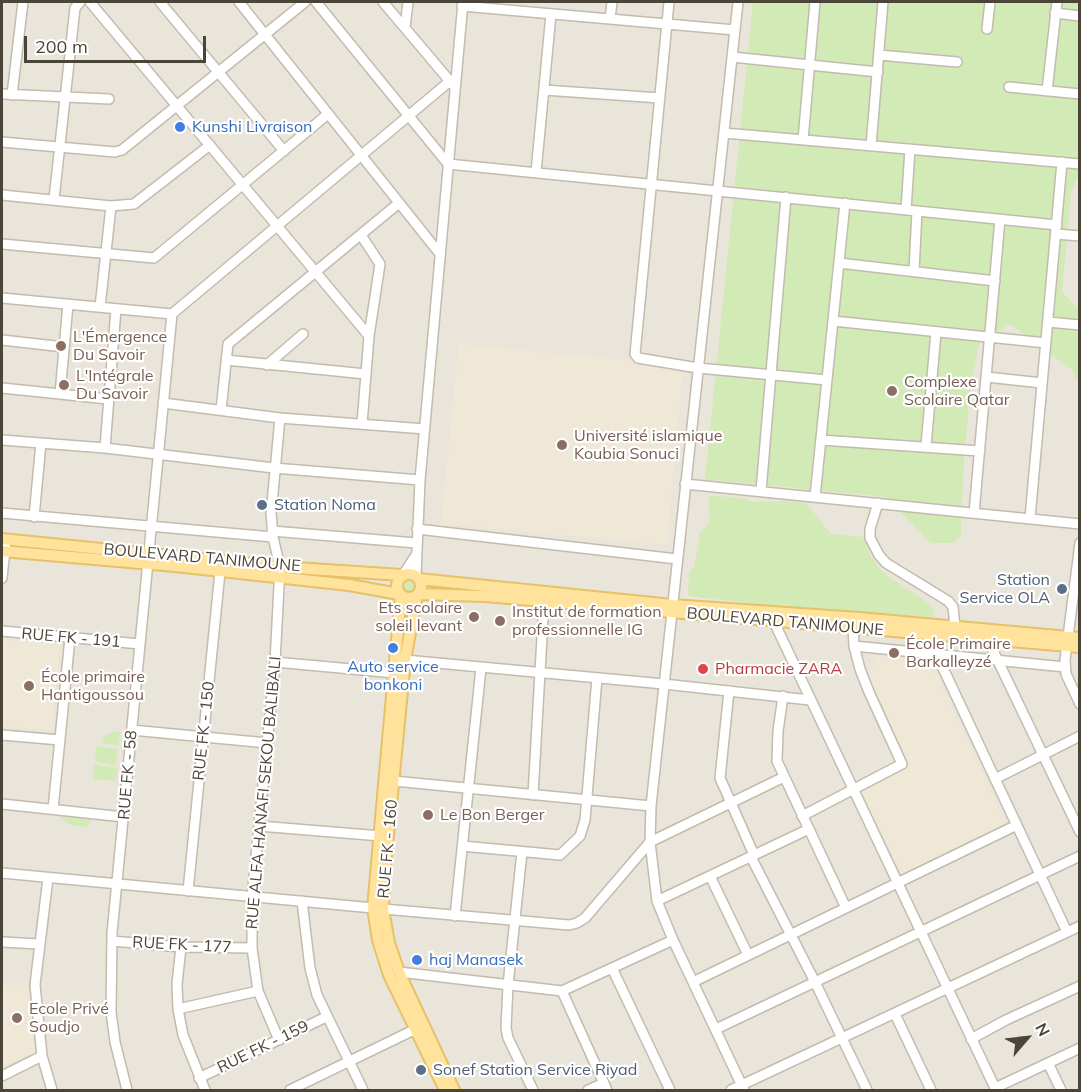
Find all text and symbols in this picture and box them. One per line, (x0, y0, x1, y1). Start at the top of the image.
scale bar (27, 24, 208, 62)
text: 200 m (35, 35, 88, 58)
place label: Kunshi Livraison (192, 117, 312, 137)
marker: Kunshi Livraison (173, 120, 187, 134)
place label: L'Émergence Du Savoir (73, 327, 167, 365)
marker: L'Émergence Du Savoir (54, 339, 68, 353)
place label: L'Intégrale Du Savoir (76, 366, 153, 404)
place label: Complexe Scolaire Qatar (904, 372, 1010, 410)
marker: L'Intégrale Du Savoir (57, 378, 71, 392)
marker: Complexe Scolaire Qatar (885, 384, 899, 398)
place label: Université islamique Koubia Sonuci (574, 426, 722, 464)
marker: Université islamique Koubia Sonuci (555, 438, 569, 452)
place label: Station Noma (274, 495, 376, 515)
marker: Station Noma (255, 498, 269, 512)
street label: BOULEVARD TANIMOUNE (103, 540, 301, 576)
place label: Station Service OLA (960, 570, 1050, 608)
marker: Station Service OLA (1055, 582, 1069, 596)
place label: Ets scolaire soleil levant (375, 598, 462, 636)
place label: Institut de formation professionnelle IG (512, 602, 662, 640)
street label: BOULEVARD TANIMOUNE (686, 604, 884, 640)
marker: Ets scolaire soleil levant (467, 610, 481, 624)
marker: Institut de formation professionnelle IG (493, 614, 507, 628)
street label: RUE FK - 191 (21, 624, 121, 652)
place label: École Primaire Barkalleyzé (906, 634, 1011, 672)
marker: Auto service bonkoni (386, 641, 400, 655)
marker: École Primaire Barkalleyzé (887, 646, 901, 660)
street label: RUE ALFA HANAFI SEKOU BALIBALI (243, 656, 285, 930)
place label: Auto service bonkoni (347, 657, 439, 695)
place label: Pharmacie ZARA (715, 659, 842, 679)
marker: Pharmacie ZARA (696, 662, 710, 676)
place label: École primaire Hantigoussou (41, 667, 145, 705)
marker: École primaire Hantigoussou (22, 679, 36, 693)
street label: RUE FK - 150 (189, 681, 219, 781)
street label: RUE FK - 58 (115, 729, 141, 821)
street label: RUE FK - 160 (374, 799, 402, 899)
place label: Le Bon Berger (440, 805, 545, 825)
marker: Le Bon Berger (421, 808, 435, 822)
street label: RUE FK - 177 (132, 933, 232, 957)
place label: haj Manasek (429, 950, 523, 970)
marker: haj Manasek (410, 953, 424, 967)
place label: Ecole Privé Soudjo (29, 999, 109, 1037)
north arrow (997, 1008, 1057, 1068)
marker: Ecole Privé Soudjo (10, 1011, 24, 1025)
street label: RUE FK - 159 (214, 1017, 312, 1077)
text: N (1031, 1020, 1055, 1040)
place label: Sonef Station Service Riyad (433, 1060, 637, 1080)
marker: Sonef Station Service Riyad (414, 1063, 428, 1077)

